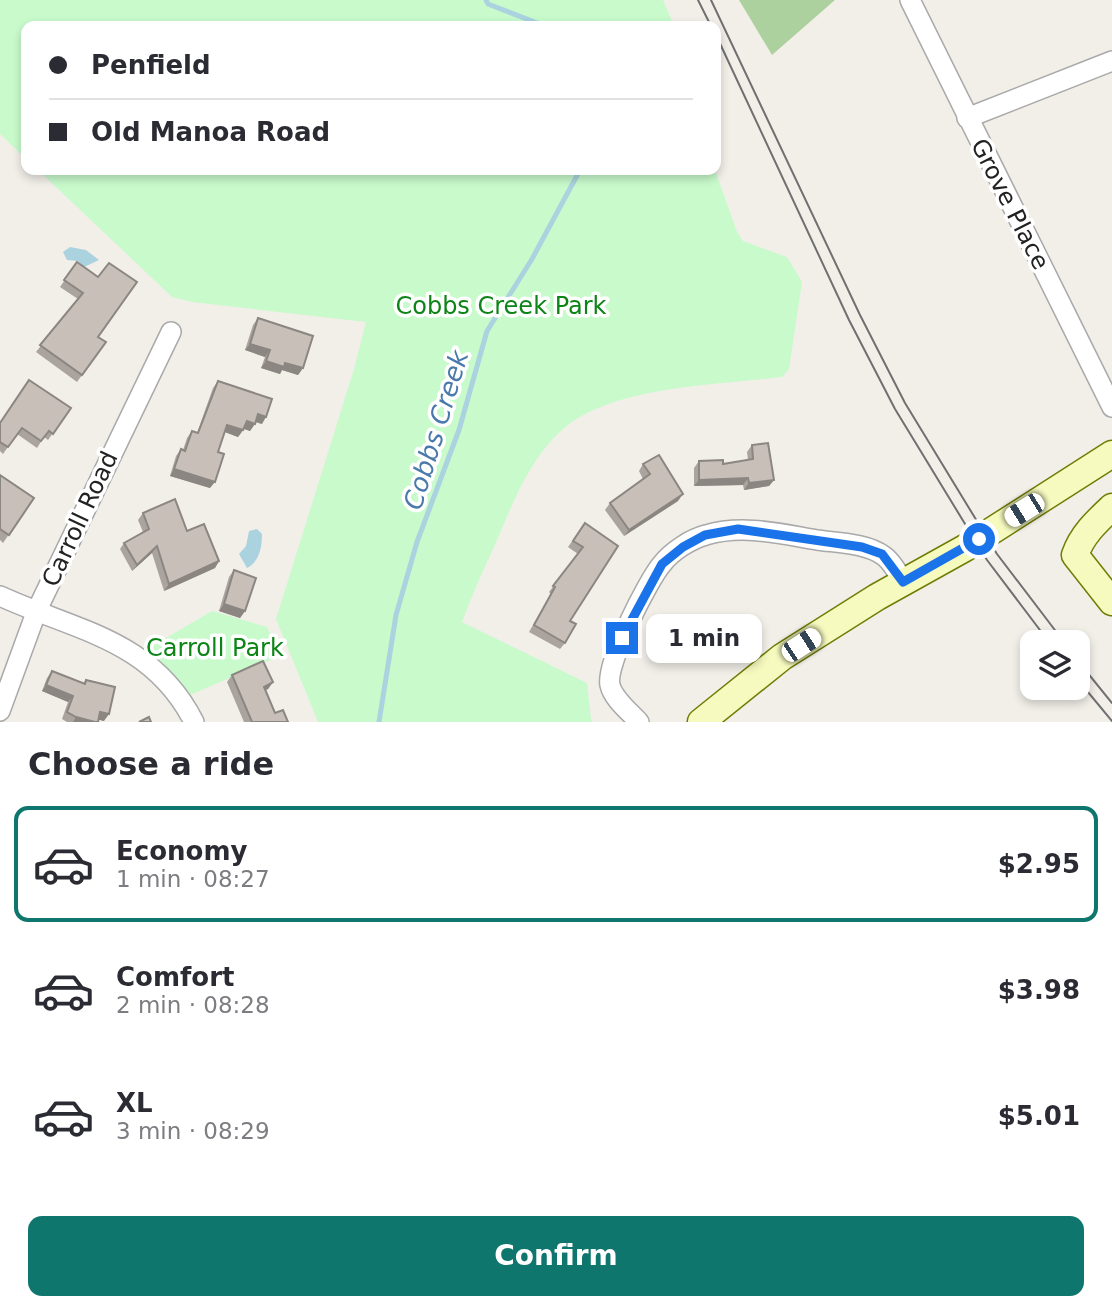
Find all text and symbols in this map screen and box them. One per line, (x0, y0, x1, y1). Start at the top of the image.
text: Penfield (91, 50, 211, 80)
text: Old Manoa Road (91, 117, 330, 147)
street label: Grove Place (965, 134, 1055, 274)
park label: Cobbs Creek Park (395, 292, 607, 320)
water label: Cobbs Creek (398, 346, 475, 513)
street label: Carroll Road (36, 447, 124, 591)
car (1001, 490, 1048, 530)
route start (963, 523, 995, 555)
callout: 1 min (646, 614, 762, 662)
route end (606, 622, 638, 654)
text: 1 min (668, 625, 740, 651)
car (778, 625, 825, 665)
map controls (1020, 630, 1090, 700)
button: layers (1020, 630, 1090, 700)
park label: Carroll Park (146, 634, 284, 662)
text: Choose a ride (28, 745, 274, 783)
icon: car (32, 833, 95, 896)
text: Economy (116, 836, 247, 866)
text: $2.95 (998, 849, 1080, 879)
text: 1 min · 08:27 (116, 866, 270, 892)
icon: car (32, 959, 95, 1022)
text: Comfort (116, 962, 234, 992)
text: $3.98 (998, 975, 1080, 1005)
text: 2 min · 08:28 (116, 992, 270, 1018)
icon: car (32, 1085, 95, 1148)
text: XL (116, 1088, 153, 1118)
text: $5.01 (998, 1101, 1080, 1131)
text: 3 min · 08:29 (116, 1118, 270, 1144)
button: Confirm (28, 1216, 1084, 1296)

